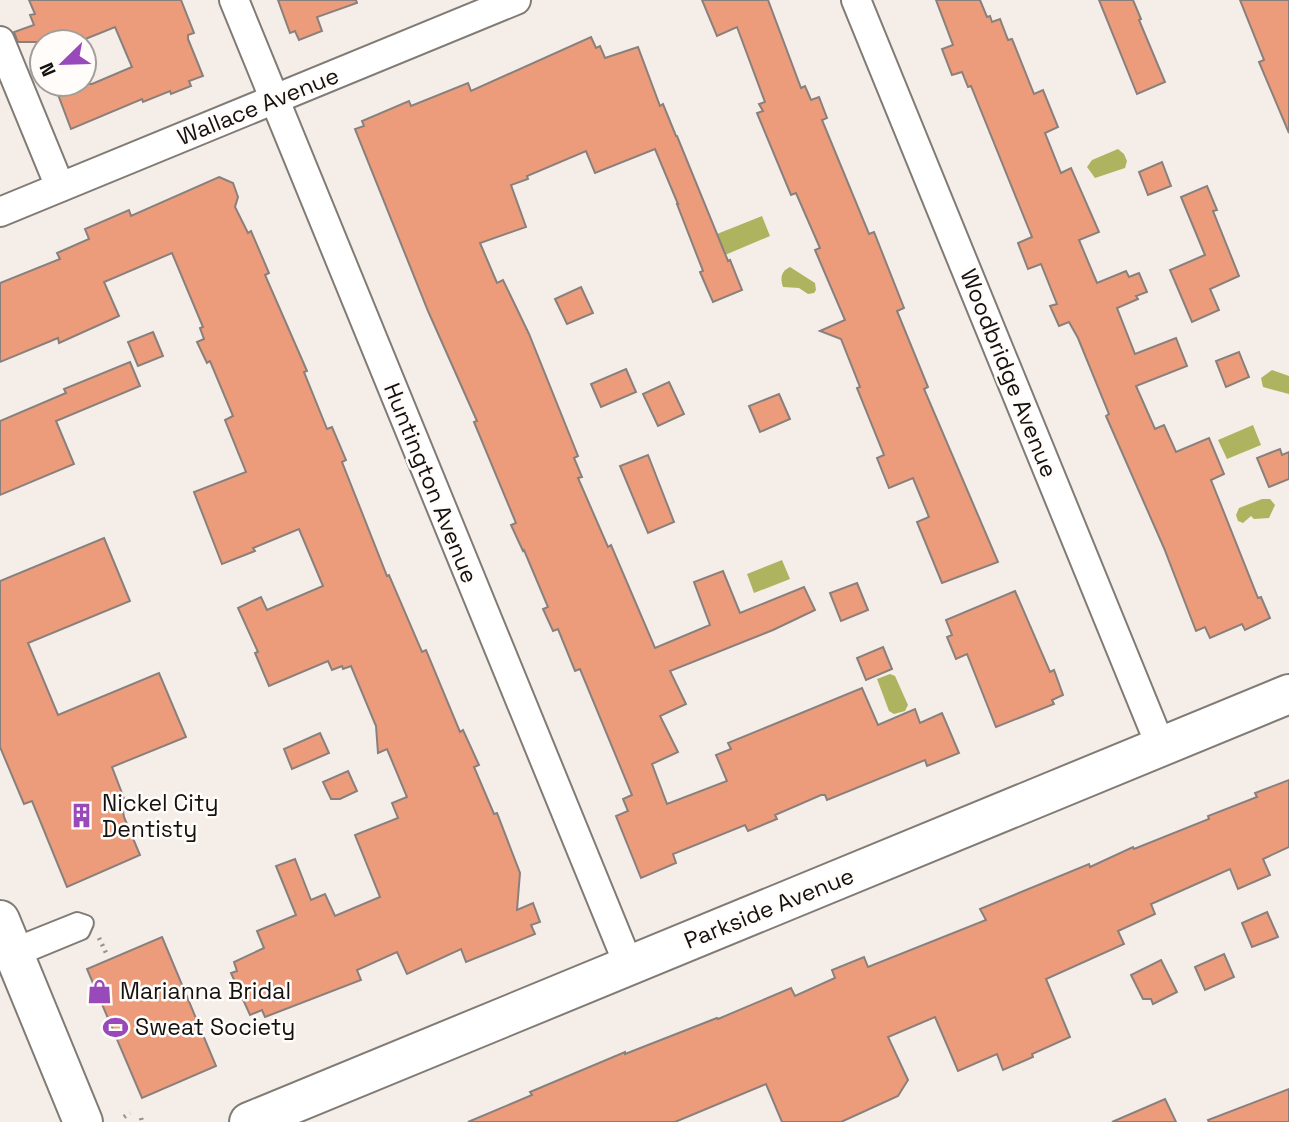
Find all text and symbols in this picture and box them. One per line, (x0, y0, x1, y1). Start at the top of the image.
north arrow (28, 28, 98, 98)
text: N (34, 59, 62, 80)
street label: Wallace Avenue (173, 60, 343, 152)
street label: Woodbridge Avenue (953, 264, 1065, 482)
street label: Huntington Avenue (377, 378, 485, 588)
place label: Nickel City Dentisty (102, 788, 219, 844)
building icon: Nickel City Dentisty (68, 802, 96, 830)
street label: Parkside Avenue (680, 860, 858, 956)
place label: Marianna Bridal (120, 976, 291, 1006)
shop icon: Marianna Bridal (86, 977, 114, 1005)
place label: Sweat Society (135, 1012, 295, 1042)
sports icon: Sweat Society (101, 1013, 129, 1041)

